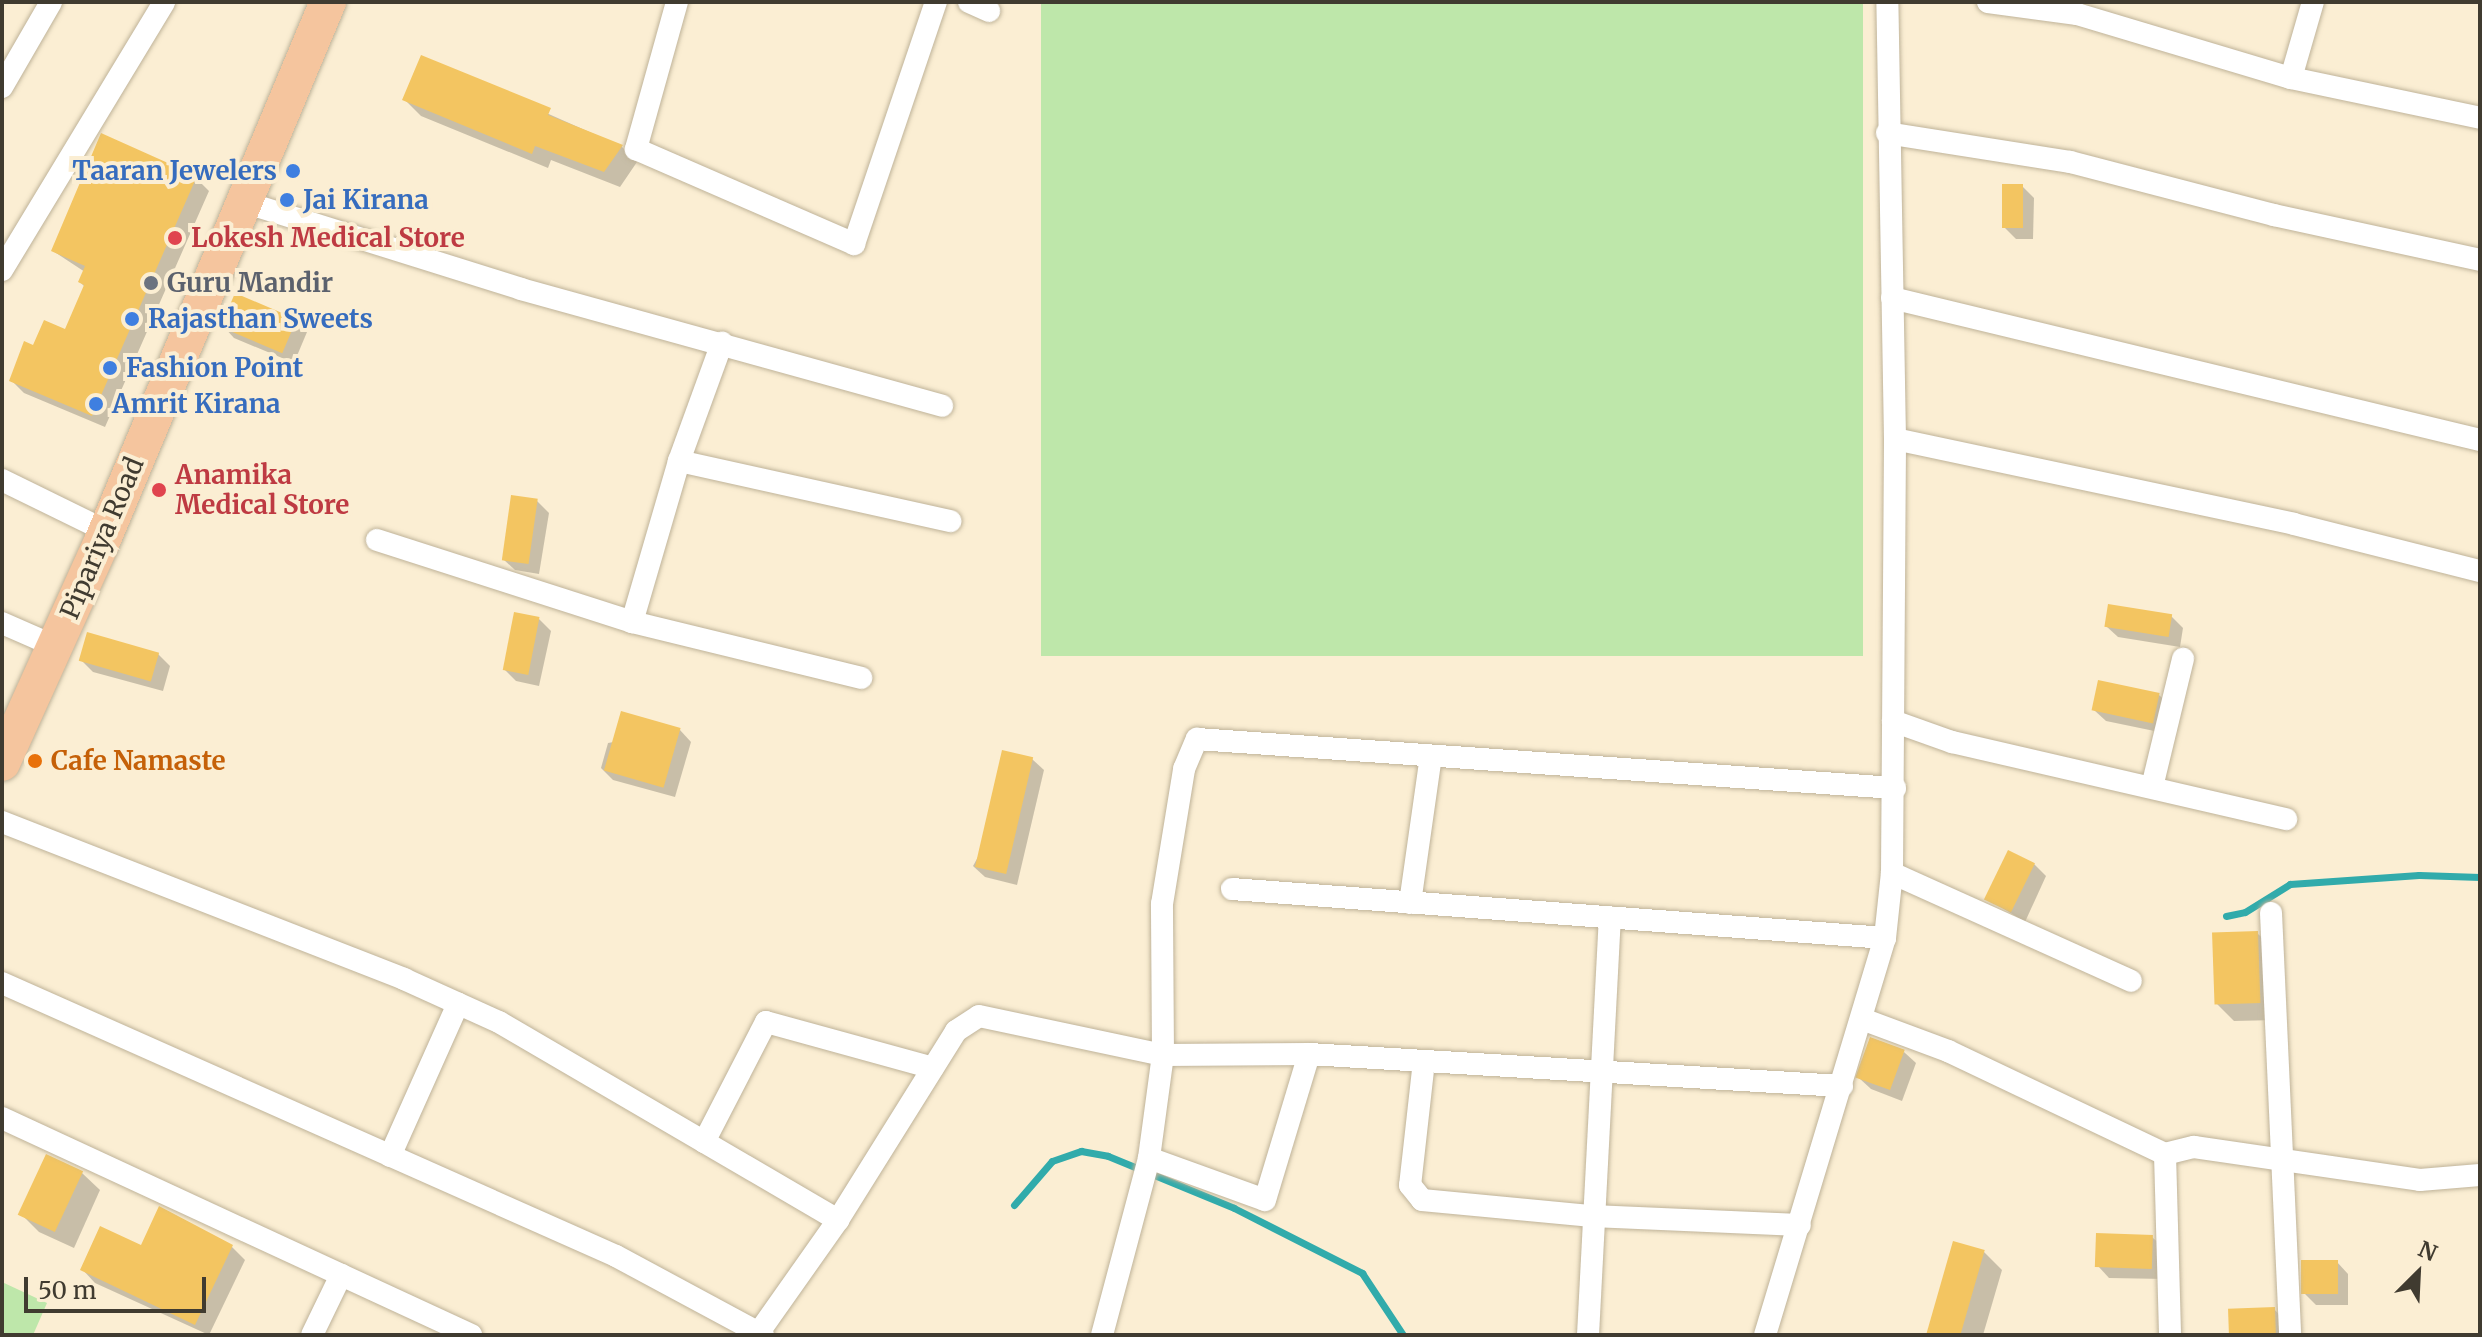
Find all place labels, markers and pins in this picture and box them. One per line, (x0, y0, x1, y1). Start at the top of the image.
place label: Taaran Jewelers (72, 155, 277, 187)
marker: Taaran Jewelers (284, 162, 302, 180)
place label: Jai Kirana (303, 184, 429, 216)
marker: Jai Kirana (278, 191, 296, 209)
place label: Lokesh Medical Store (191, 222, 465, 254)
marker: Lokesh Medical Store (166, 229, 184, 247)
place label: Guru Mandir (167, 267, 333, 299)
marker: Guru Mandir (142, 274, 160, 292)
place label: Rajasthan Sweets (148, 303, 373, 335)
marker: Rajasthan Sweets (123, 310, 141, 328)
place label: Fashion Point (126, 352, 303, 384)
marker: Fashion Point (101, 359, 119, 377)
place label: Amrit Kirana (112, 388, 281, 420)
marker: Amrit Kirana (87, 395, 105, 413)
place label: Anamika Medical Store (175, 459, 349, 520)
marker: Anamika Medical Store (150, 481, 168, 499)
place label: Cafe Namaste (51, 745, 226, 777)
marker: Cafe Namaste (26, 752, 44, 770)

